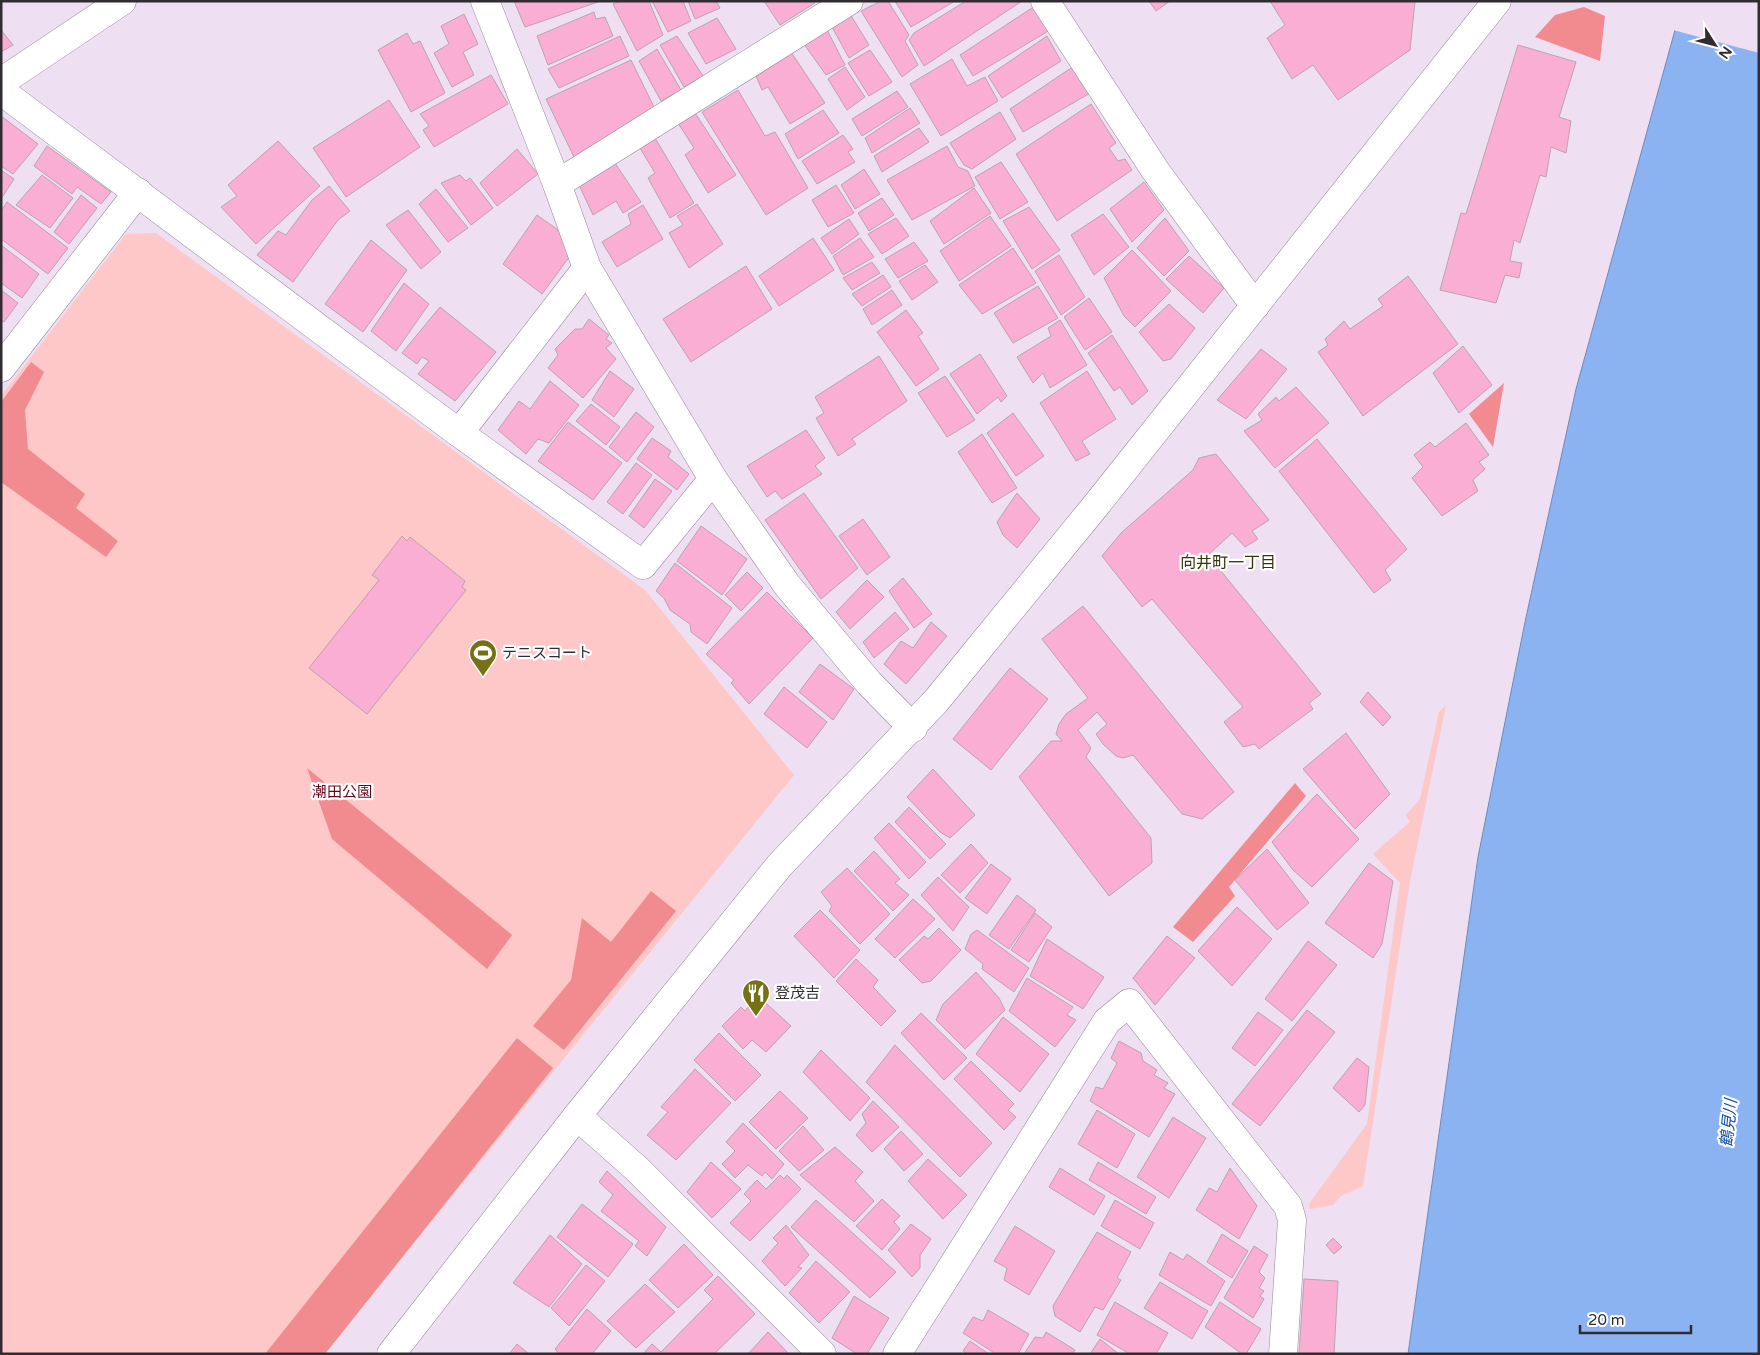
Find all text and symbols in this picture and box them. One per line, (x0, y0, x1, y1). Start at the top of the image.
north arrow (1690, 20, 1740, 70)
text: N (1715, 43, 1735, 62)
district label: 向井町一丁目 (1180, 553, 1276, 573)
sports icon: テニスコート (468, 638, 498, 677)
place label: テニスコート (502, 644, 592, 662)
park label: 潮田公園 (312, 783, 372, 801)
restaurant icon: 登茂吉 (741, 978, 771, 1017)
place label: 登茂吉 (775, 984, 820, 1002)
water label: 鶴見川 (1717, 1096, 1742, 1148)
scale bar (1580, 1302, 1691, 1334)
text: 20 m (1588, 1311, 1625, 1329)

